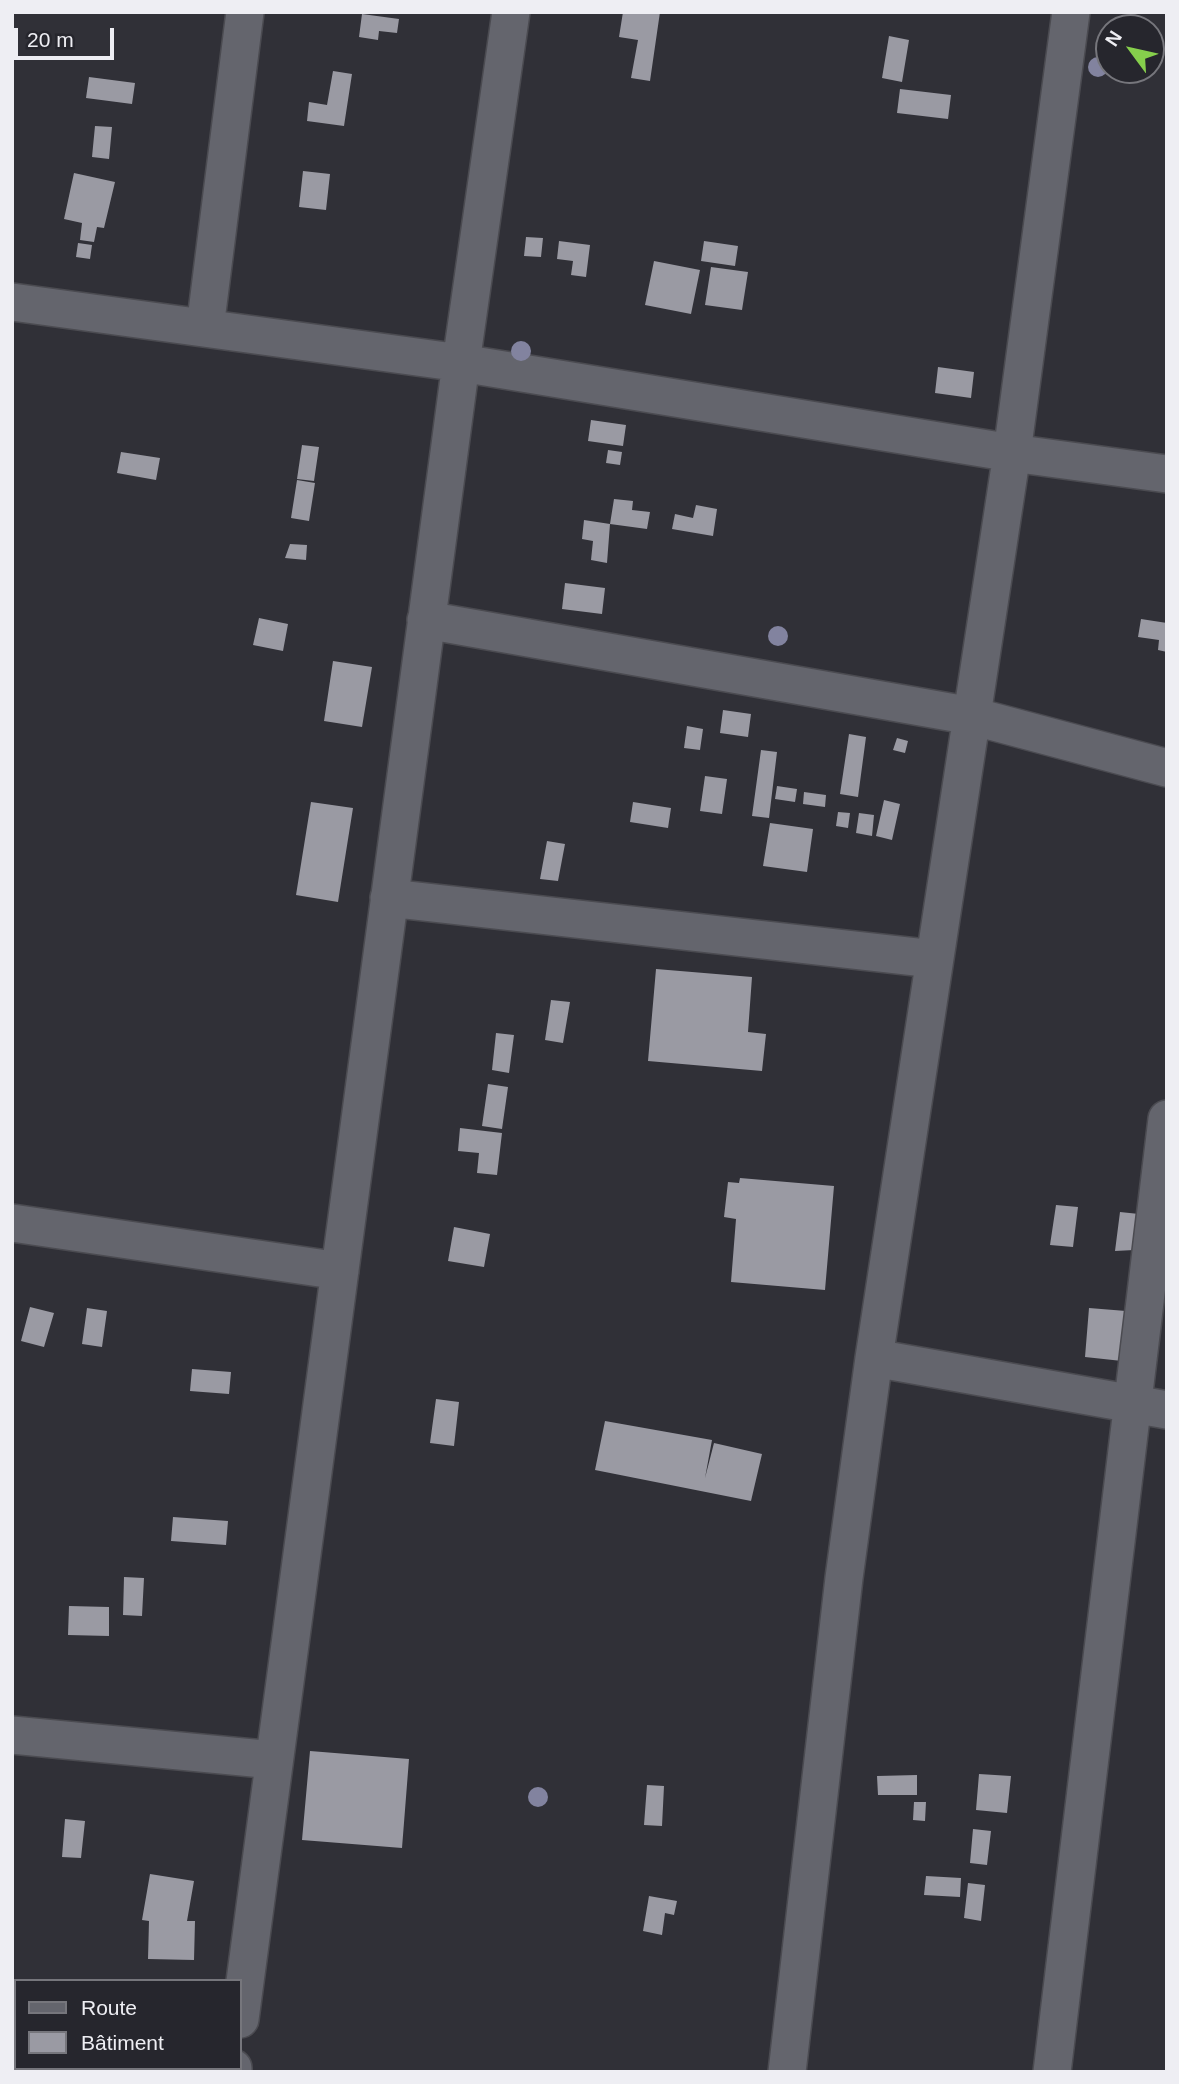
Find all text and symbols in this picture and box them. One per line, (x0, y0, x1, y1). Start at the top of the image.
scale bar (18, 14, 117, 58)
north arrow (1095, 14, 1165, 84)
text: N (1101, 27, 1126, 50)
text: 20 m (27, 28, 74, 51)
legend (14, 1979, 242, 2070)
text: Route (81, 1996, 137, 2019)
text: Bâtiment (81, 2031, 164, 2054)

